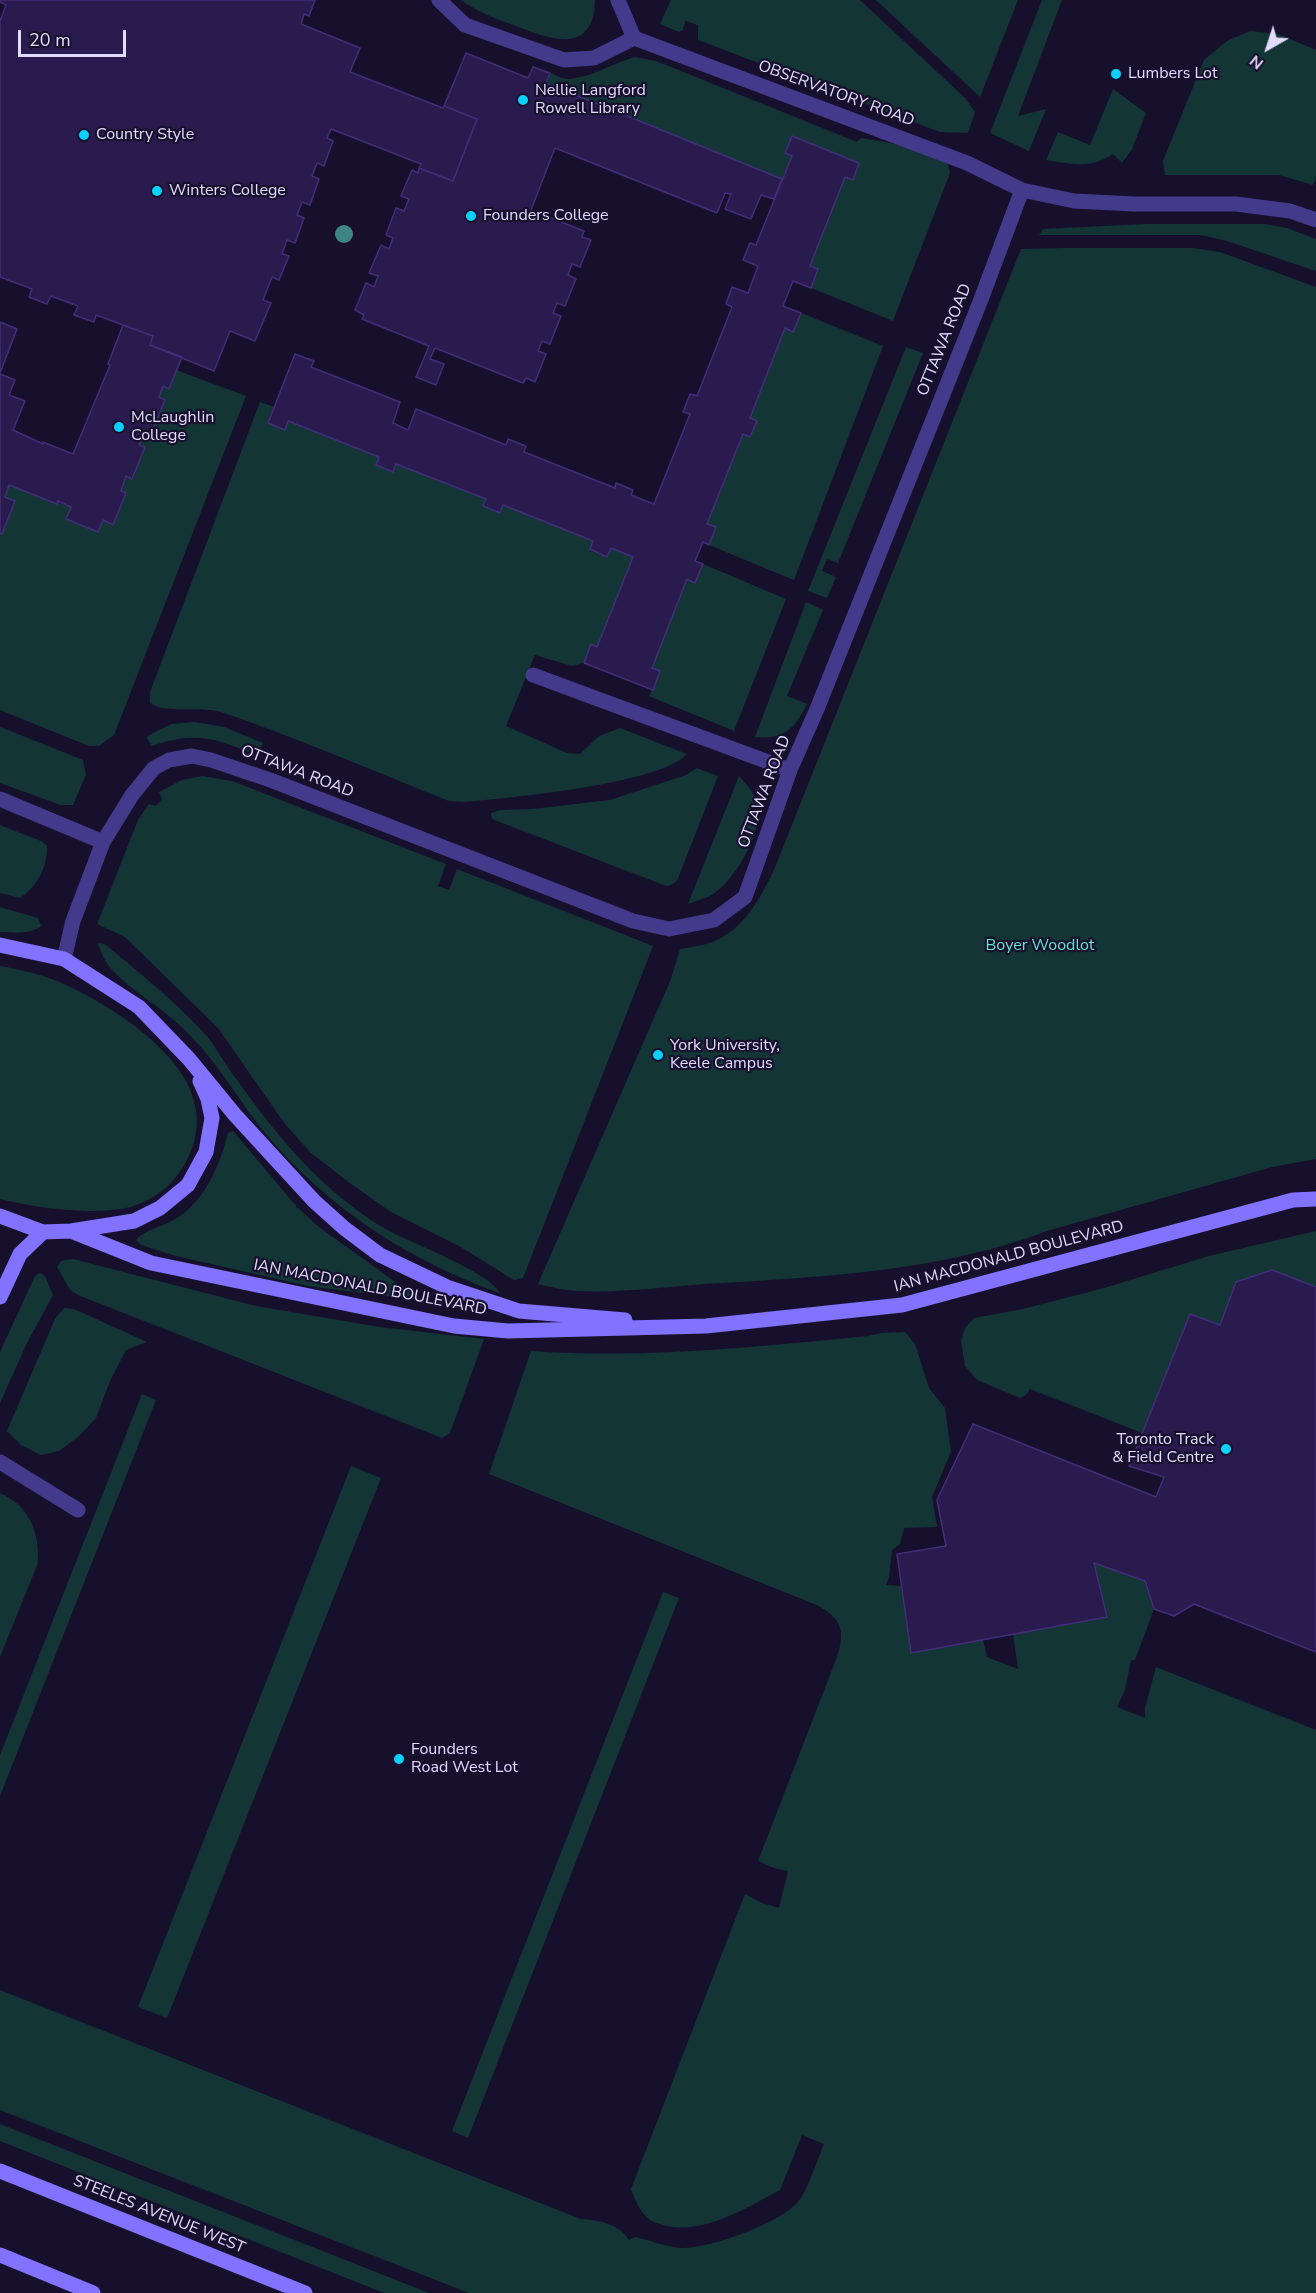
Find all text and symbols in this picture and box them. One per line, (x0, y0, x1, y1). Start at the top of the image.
scale bar (21, 18, 129, 56)
north arrow (1238, 18, 1298, 78)
text: 20 m (29, 28, 71, 52)
text: N (1245, 50, 1268, 74)
street label: OBSERVATORY ROAD (755, 57, 917, 131)
place label: Lumbers Lot (1128, 64, 1218, 84)
marker: Lumbers Lot (1109, 67, 1123, 81)
place label: Nellie Langford Rowell Library (535, 81, 646, 119)
marker: Nellie Langford Rowell Library (516, 93, 530, 107)
place label: Country Style (96, 125, 194, 145)
marker: Country Style (77, 128, 91, 142)
place label: Winters College (169, 181, 286, 201)
marker: Winters College (150, 184, 164, 198)
place label: Founders College (483, 206, 609, 226)
marker: Founders College (464, 209, 478, 223)
street label: OTTAWA ROAD (914, 281, 976, 399)
place label: McLaughlin College (131, 408, 214, 446)
marker: McLaughlin College (112, 420, 126, 434)
street label: OTTAWA ROAD (735, 733, 795, 851)
street label: OTTAWA ROAD (238, 742, 356, 802)
park label: Boyer Woodlot (986, 936, 1094, 956)
place label: York University, Keele Campus (670, 1036, 780, 1074)
marker: York University, Keele Campus (651, 1048, 665, 1062)
street label: IAN MACDONALD BOULEVARD (892, 1217, 1126, 1297)
street label: IAN MACDONALD BOULEVARD (252, 1256, 488, 1320)
place label: Toronto Track & Field Centre (1112, 1430, 1214, 1468)
marker: Toronto Track & Field Centre (1219, 1442, 1233, 1456)
place label: Founders Road West Lot (411, 1740, 518, 1778)
marker: Founders Road West Lot (392, 1752, 406, 1766)
street label: STEELES AVENUE WEST (70, 2172, 248, 2258)

